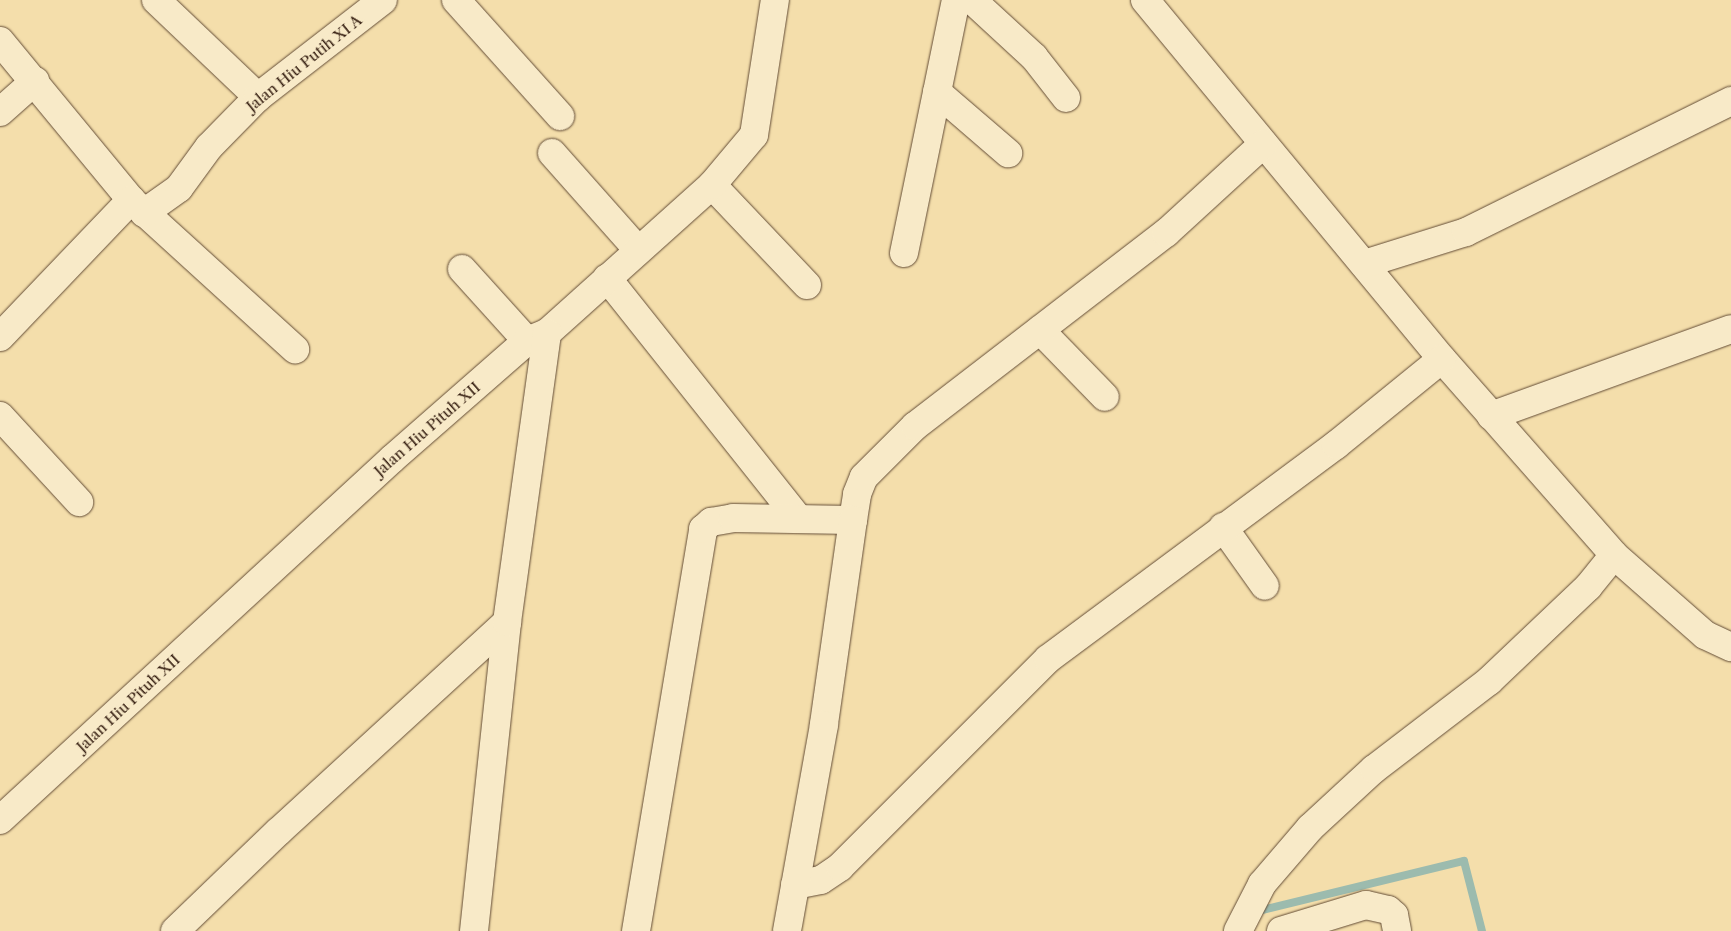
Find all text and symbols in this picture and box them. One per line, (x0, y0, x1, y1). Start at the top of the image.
street label: Jalan Hiu Putih XI A (242, 11, 366, 115)
street label: Jalan Hiu Pituh XII (370, 378, 484, 480)
street label: Jalan Hiu Pituh XII (73, 650, 183, 756)

